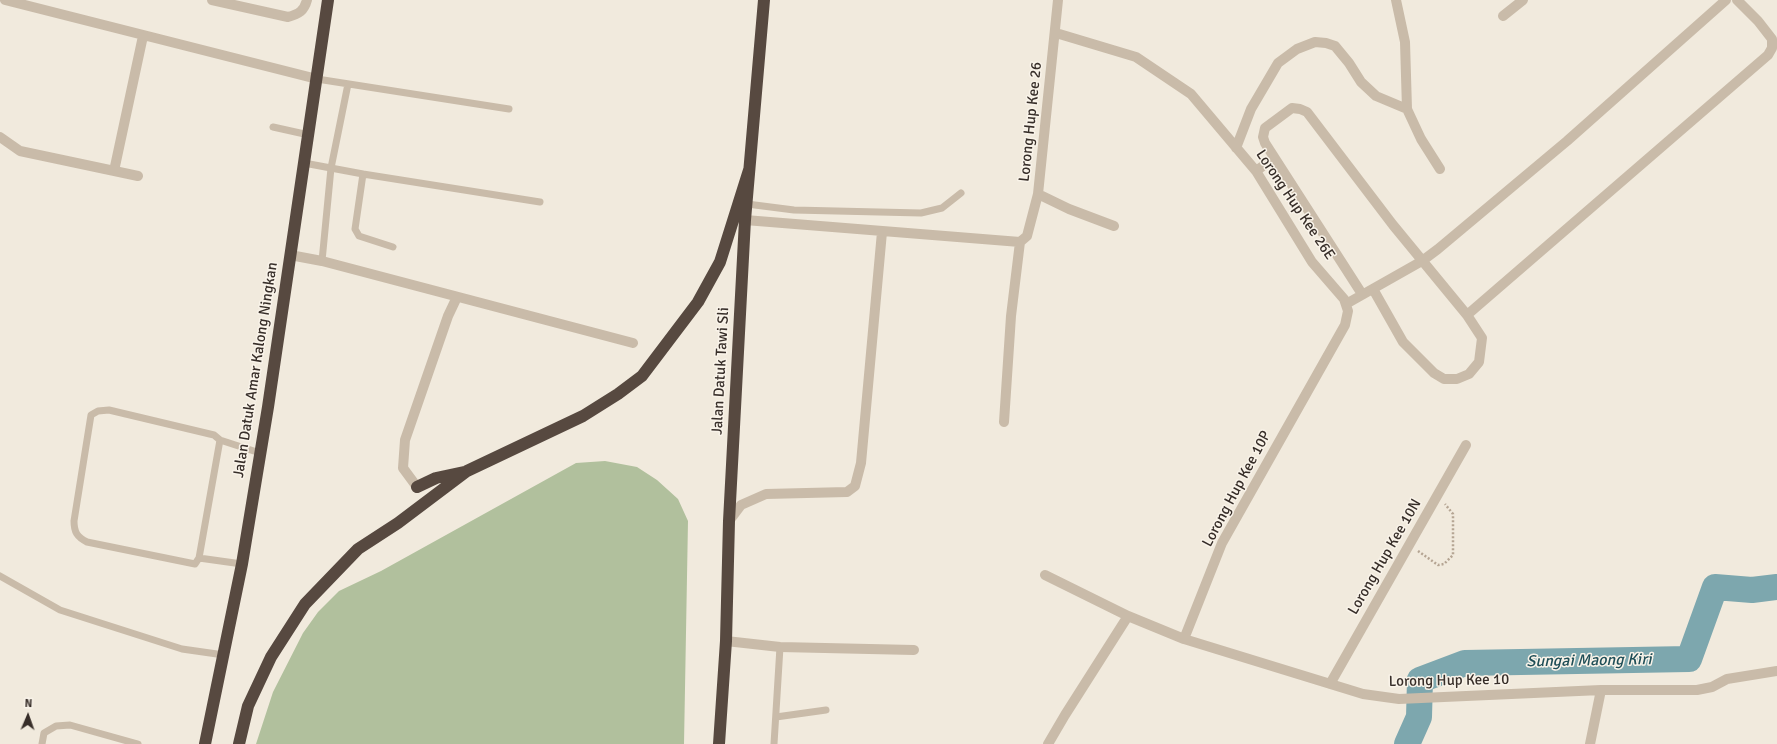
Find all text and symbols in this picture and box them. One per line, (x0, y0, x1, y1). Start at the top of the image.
street label: Lorong Hup Kee 26 (1016, 61, 1046, 183)
street label: Lorong Hup Kee 26E (1251, 147, 1339, 263)
street label: Jalan Datuk Amar Kalong Ningkan (230, 261, 282, 479)
street label: Jalan Datuk Tawi Sli (709, 307, 733, 435)
street label: Lorong Hup Kee 10P (1199, 428, 1275, 550)
street label: Lorong Hup Kee 10N (1345, 496, 1425, 618)
water label: Sungai Maong Kiri (1526, 650, 1652, 672)
street label: Lorong Hup Kee 10 (1389, 671, 1509, 691)
north arrow (8, 696, 48, 736)
text: N (24, 697, 32, 710)

